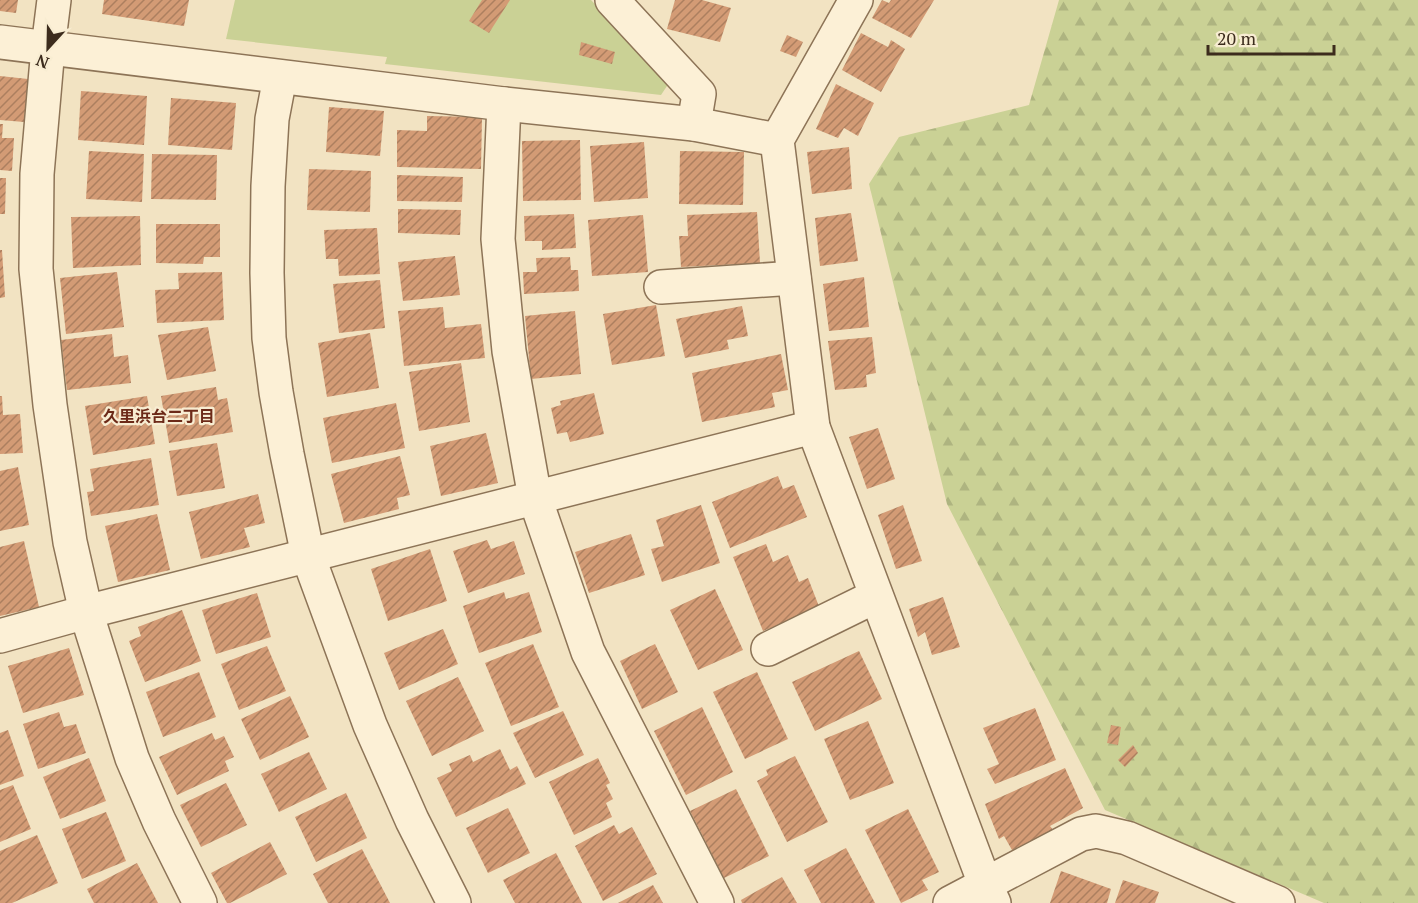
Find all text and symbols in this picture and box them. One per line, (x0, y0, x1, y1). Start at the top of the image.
north arrow (18, 18, 78, 78)
scale bar (1208, 18, 1334, 56)
text: 20 m (1217, 26, 1257, 50)
text: N (33, 49, 52, 74)
district label: 久里浜台二丁目 (103, 405, 215, 427)

